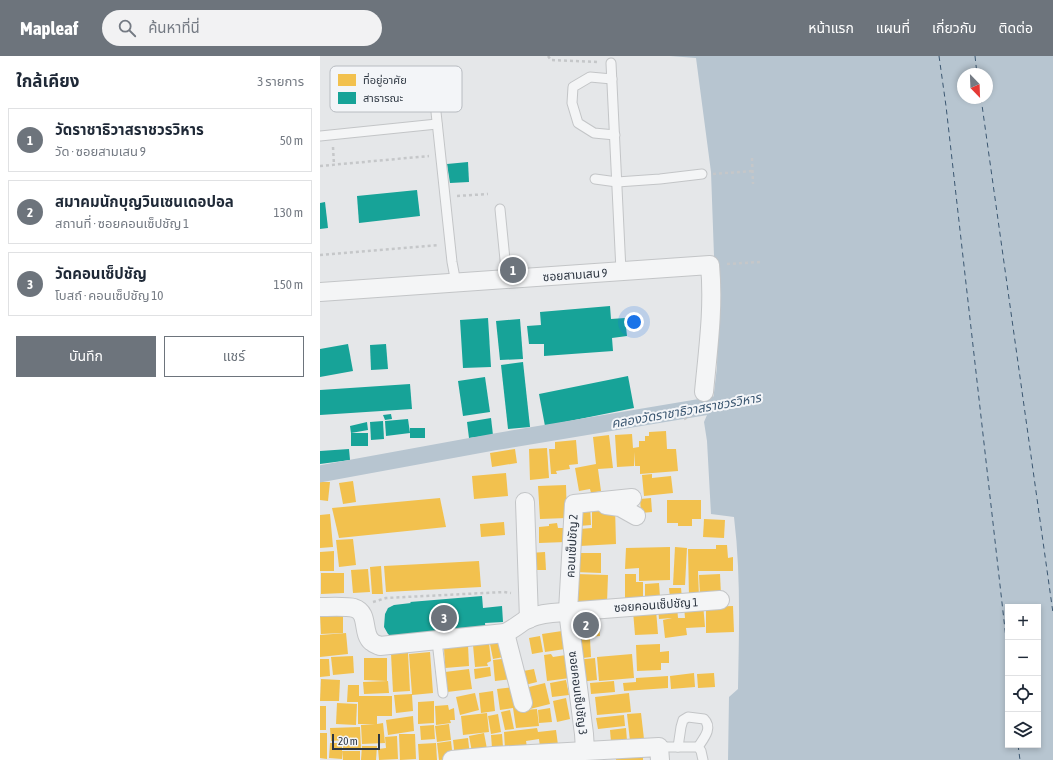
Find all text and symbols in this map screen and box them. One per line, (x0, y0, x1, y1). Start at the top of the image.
search box (102, 10, 382, 46)
text: Mapleaf (20, 17, 78, 39)
icon: search (116, 17, 138, 39)
text: ค้นหาที่นี่ (148, 19, 200, 36)
text: หน้าแรก (808, 20, 854, 36)
text: แผนที่ (876, 20, 910, 36)
text: เกี่ยวกับ (932, 20, 977, 36)
text: ติดต่อ (999, 20, 1033, 36)
legend (330, 66, 462, 112)
north arrow (957, 68, 993, 104)
text: ใกล้เคียง (16, 71, 79, 91)
text: ที่อยู่อาศัย (363, 72, 407, 87)
text: 3 รายการ (257, 74, 304, 89)
text: สาธารณะ (363, 92, 404, 104)
text: วัดราชาธิวาสราชวรวิหาร (55, 121, 204, 138)
text: 1 (27, 133, 33, 148)
text: 50 m (280, 133, 303, 148)
text: วัด · ซอยสามเสน 9 (55, 144, 146, 159)
text: สมาคมนักบุญวินเซนเดอปอล (55, 193, 234, 210)
text: 2 (27, 205, 33, 220)
text: 130 m (274, 205, 303, 220)
text: สถานที่ · ซอยคอนเซ็ปชัญ 1 (55, 216, 189, 231)
pin: 1 (500, 255, 526, 285)
text: วัดคอนเซ็ปชัญ (55, 265, 147, 282)
street label: ซอยสามเสน 9 (542, 266, 608, 284)
text: 3 (27, 277, 33, 292)
text: 150 m (274, 277, 303, 292)
text: โบสถ์ · คอนเซ็ปชัญ 10 (55, 288, 163, 303)
your location (624, 312, 644, 332)
button: บันทึก (16, 336, 156, 377)
button: แชร์ (164, 336, 304, 377)
water label: คลองวัดราชาธิวาสราชวรวิหาร (610, 390, 764, 431)
street label: คอนเซ็ปชัญ 2 (563, 514, 581, 578)
street label: ซอยคอนเซ็ปชัญ 1 (613, 595, 699, 615)
pin: 3 (431, 603, 457, 633)
map controls (1005, 604, 1041, 748)
button: + (1005, 604, 1041, 640)
pin: 2 (573, 610, 599, 640)
button: − (1005, 640, 1041, 676)
street label: ซอยคอนเซ็ปชัญ 3 (566, 650, 590, 736)
button: locate (1005, 676, 1041, 712)
button: layers (1005, 712, 1041, 748)
scale bar (332, 732, 380, 751)
text: 20 m (338, 735, 358, 747)

